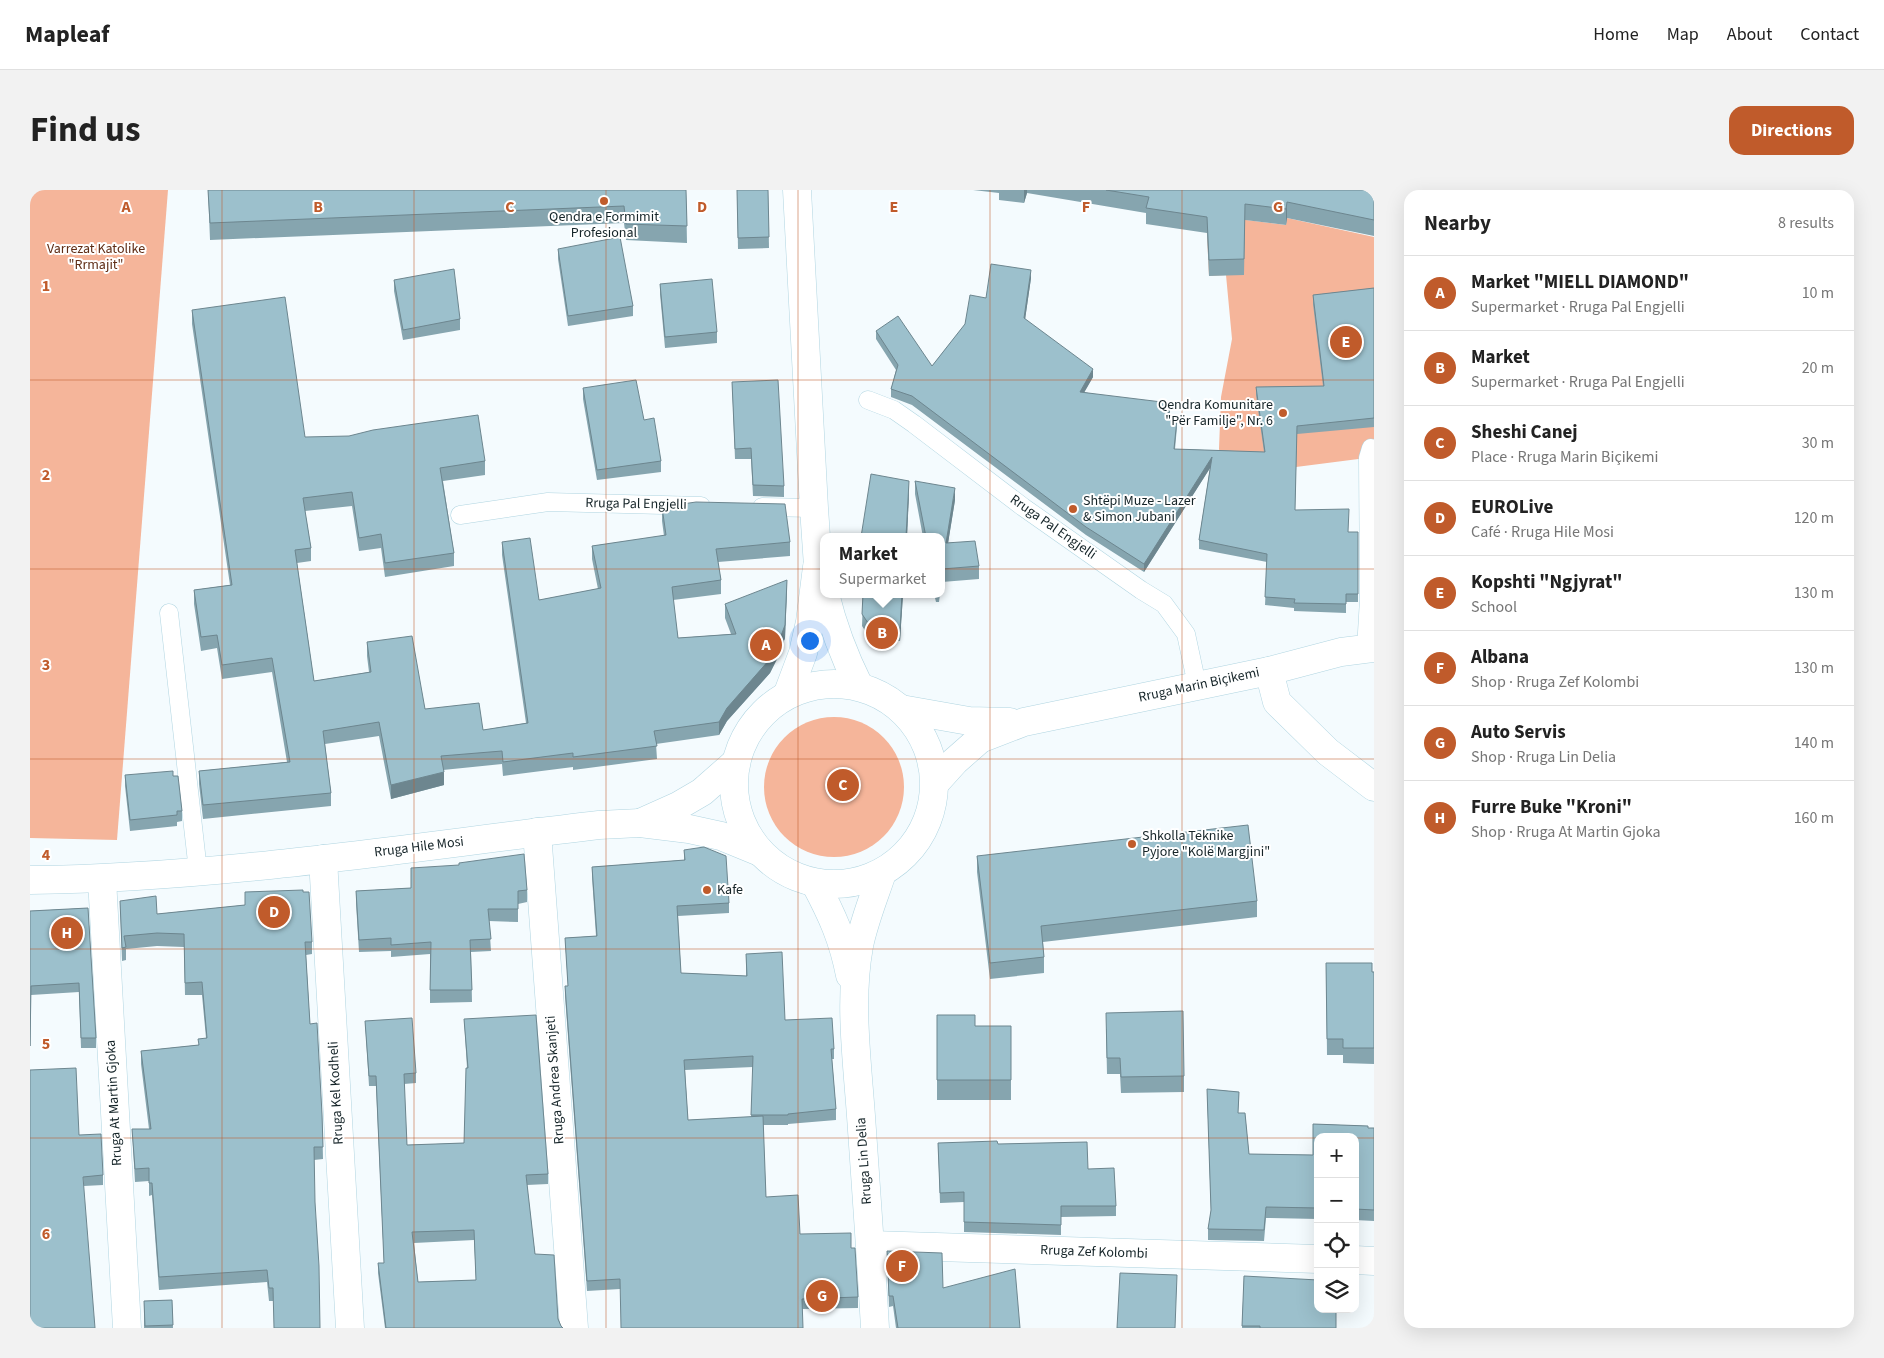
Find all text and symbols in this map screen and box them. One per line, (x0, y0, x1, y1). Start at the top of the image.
text: Mapleaf (25, 17, 110, 52)
text: Home (1593, 22, 1639, 47)
text: Map (1667, 22, 1699, 47)
text: About (1727, 22, 1772, 47)
text: Contact (1800, 22, 1859, 47)
text: Find us (30, 105, 140, 155)
button: Directions (1729, 106, 1854, 155)
marker: Qendra e Formimit Profesional (598, 195, 610, 207)
text: A (120, 196, 131, 218)
text: B (313, 196, 323, 218)
text: C (505, 196, 515, 218)
text: D (697, 196, 707, 218)
text: E (890, 196, 898, 218)
text: F (1082, 196, 1090, 218)
text: G (1273, 196, 1283, 218)
place label: Qendra e Formimit Profesional (549, 207, 659, 243)
text: Nearby (1424, 208, 1491, 238)
text: 8 results (1778, 212, 1834, 234)
park label: Varrezat Katolike "Rrmajit" (47, 239, 145, 275)
text: Market "MIELL DIAMOND" (1471, 269, 1689, 296)
text: 1 (42, 275, 50, 297)
text: A (1435, 282, 1445, 304)
text: 10 m (1802, 282, 1834, 304)
text: Supermarket · Rruga Pal Engjelli (1471, 296, 1685, 318)
pin: E (1330, 323, 1362, 361)
text: Market (1471, 344, 1530, 371)
text: B (1435, 357, 1445, 379)
text: 20 m (1802, 357, 1834, 379)
text: Supermarket · Rruga Pal Engjelli (1471, 371, 1685, 393)
place label: Qendra Komunitare "Për Familje", Nr. 6 (1158, 395, 1273, 431)
marker: Qendra Komunitare "Për Familje", Nr. 6 (1277, 407, 1289, 419)
text: Sheshi Canej (1471, 419, 1578, 446)
text: C (1435, 432, 1445, 454)
text: 30 m (1802, 432, 1834, 454)
text: Place · Rruga Marin Biçikemi (1471, 446, 1658, 468)
text: 2 (42, 464, 50, 486)
street label: Rruga Pal Engjelli (1006, 490, 1100, 564)
place label: Shtëpi Muze - Lazer & Simon Jubani (1083, 491, 1196, 527)
street label: Rruga Pal Engjelli (585, 493, 687, 515)
text: EUROLive (1471, 494, 1553, 521)
marker: Shtëpi Muze - Lazer & Simon Jubani (1067, 503, 1079, 515)
text: D (1435, 507, 1445, 529)
text: 120 m (1794, 507, 1834, 529)
text: Café · Rruga Hile Mosi (1471, 521, 1614, 543)
popup (820, 533, 945, 598)
text: Market (839, 541, 898, 568)
text: Supermarket (839, 568, 926, 590)
text: Kopshti "Ngjyrat" (1471, 569, 1623, 596)
text: E (1436, 582, 1444, 604)
text: 130 m (1794, 582, 1834, 604)
text: School (1471, 596, 1517, 618)
pin: B (866, 614, 898, 652)
pin: A (750, 626, 782, 664)
your location (797, 628, 823, 654)
text: Albana (1471, 644, 1529, 671)
text: 3 (42, 654, 50, 676)
text: F (1436, 657, 1444, 679)
text: 130 m (1794, 657, 1834, 679)
street label: Rruga Marin Biçikemi (1137, 662, 1261, 708)
text: Shop · Rruga Zef Kolombi (1471, 671, 1639, 693)
text: Auto Servis (1471, 719, 1566, 746)
text: G (1435, 732, 1445, 754)
text: 140 m (1794, 732, 1834, 754)
text: Shop · Rruga Lin Delia (1471, 746, 1616, 768)
pin: C (827, 766, 859, 804)
text: Furre Buke "Kroni" (1471, 794, 1632, 821)
text: H (1435, 807, 1445, 829)
text: 160 m (1794, 807, 1834, 829)
text: Shop · Rruga At Martin Gjoka (1471, 821, 1661, 843)
place label: Shkolla Teknike Pyjore "Kolë Margjini" (1142, 826, 1270, 862)
street label: Rruga Hile Mosi (373, 832, 465, 862)
marker: Shkolla Teknike Pyjore "Kolë Margjini" (1126, 838, 1138, 850)
text: 4 (42, 844, 51, 866)
place label: Kafe (717, 880, 743, 900)
marker: Kafe (701, 884, 713, 896)
pin: D (258, 893, 290, 931)
pin: H (51, 914, 83, 952)
street label: Rruga Andrea Skanjeti (541, 1015, 569, 1145)
text: 5 (42, 1033, 50, 1055)
street label: Rruga At Martin Gjoka (101, 1039, 127, 1167)
street label: Rruga Kel Kodheli (323, 1041, 349, 1145)
street label: Rruga Lin Delia (851, 1117, 877, 1205)
map controls (1314, 1133, 1359, 1313)
button: + (1314, 1133, 1359, 1178)
button: − (1314, 1178, 1359, 1223)
text: 6 (42, 1223, 50, 1245)
button: locate (1314, 1223, 1359, 1268)
street label: Rruga Zef Kolombi (1040, 1240, 1148, 1264)
pin: F (886, 1247, 918, 1285)
button: layers (1314, 1268, 1359, 1313)
pin: G (806, 1277, 838, 1315)

